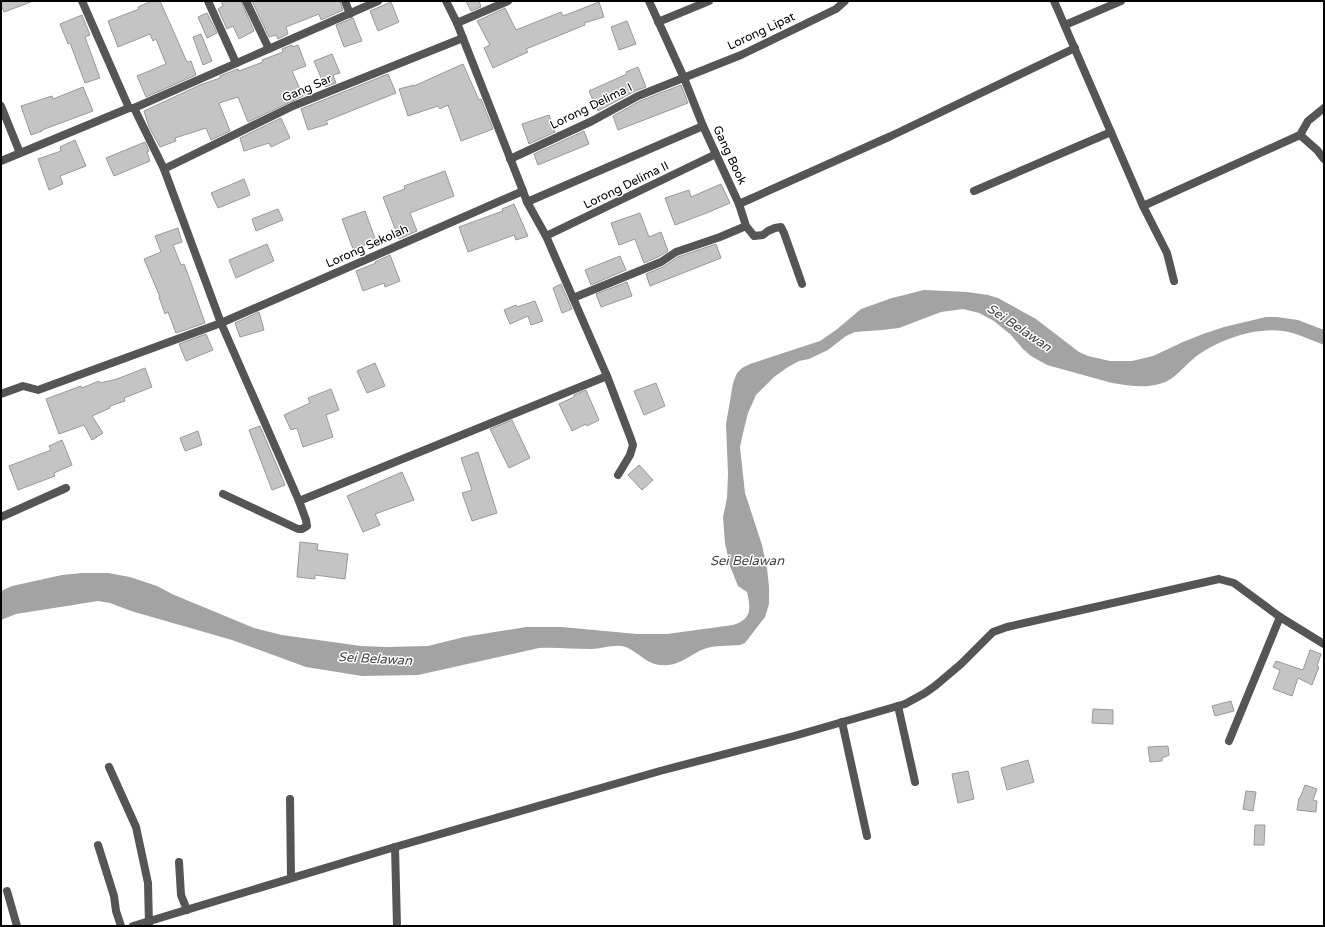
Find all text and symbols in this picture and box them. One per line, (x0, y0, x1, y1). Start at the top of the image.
street label: Lorong Lipat (725, 9, 797, 53)
street label: Gang Sar (280, 71, 334, 105)
street label: Lorong Delima I (548, 80, 634, 132)
street label: Gang Book (710, 123, 750, 187)
street label: Lorong Delima II (581, 158, 671, 212)
street label: Lorong Sekolah (324, 222, 410, 270)
water label: Sei Belawan (984, 301, 1055, 356)
water label: Sei Belawan (710, 553, 785, 569)
water label: Sei Belawan (338, 649, 414, 669)

